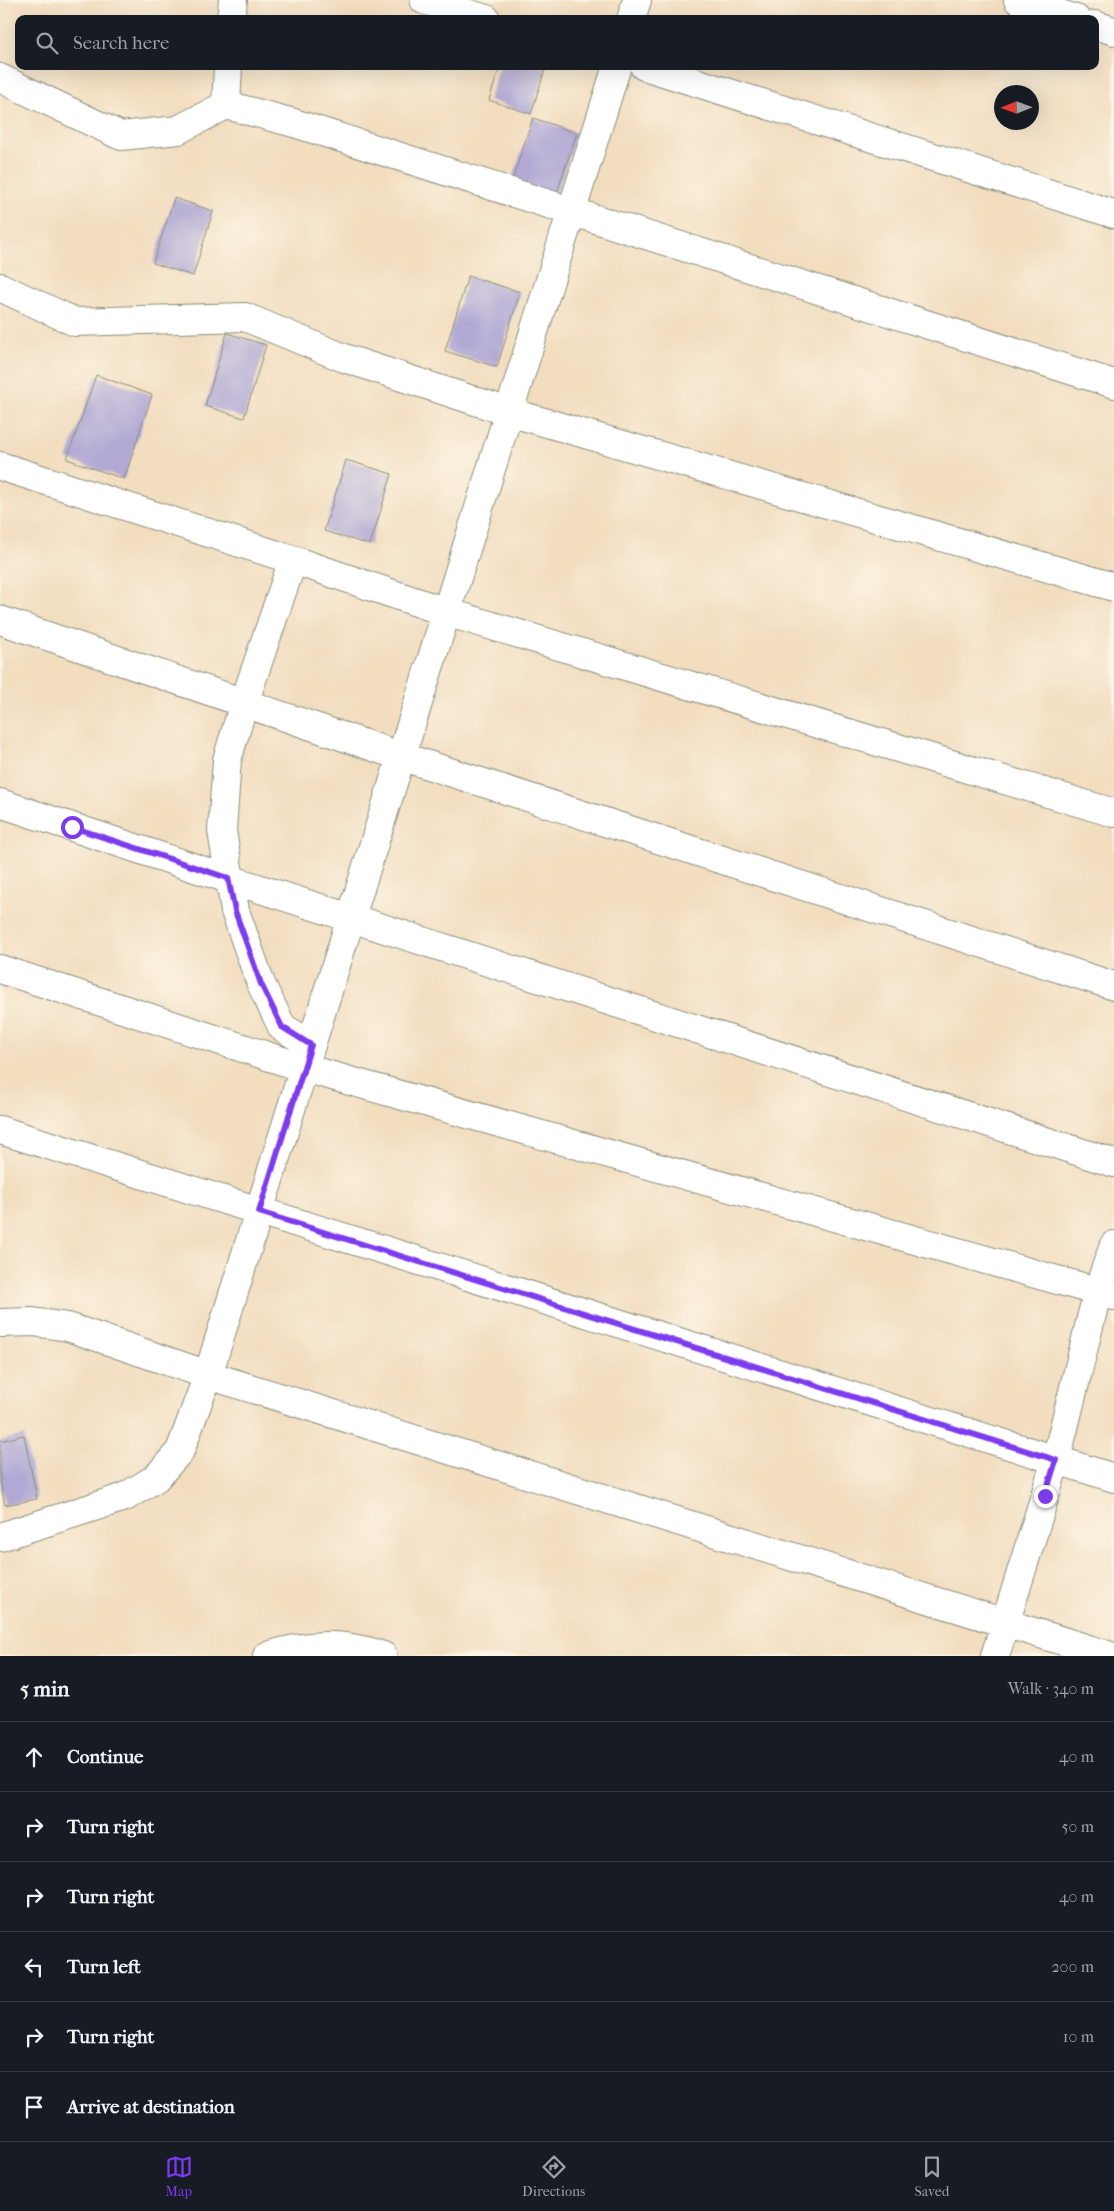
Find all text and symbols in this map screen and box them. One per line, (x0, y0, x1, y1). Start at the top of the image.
search box (15, 15, 1099, 70)
icon: search (33, 29, 61, 57)
text: Search here (73, 32, 169, 54)
north arrow (994, 85, 1039, 130)
route start (61, 816, 84, 839)
route end (1034, 1485, 1057, 1508)
text: 5 min (20, 1677, 69, 1701)
text: Walk · 340 m (1008, 1679, 1094, 1698)
icon: ahead (20, 1743, 48, 1771)
text: Continue (67, 1746, 143, 1768)
text: 40 m (1059, 1747, 1094, 1766)
icon: right (20, 1813, 48, 1841)
text: Turn right (67, 1816, 154, 1838)
text: 50 m (1062, 1817, 1094, 1836)
icon: right (20, 1883, 48, 1911)
text: Turn right (67, 1886, 154, 1908)
text: 40 m (1059, 1887, 1094, 1906)
icon: left (20, 1953, 48, 1981)
text: Turn left (67, 1956, 141, 1978)
text: 200 m (1051, 1957, 1094, 1976)
icon: right (20, 2023, 48, 2051)
text: Turn right (67, 2026, 154, 2048)
text: 10 m (1063, 2027, 1094, 2046)
icon: arrive (20, 2093, 48, 2121)
text: Arrive at destination (67, 2096, 235, 2118)
tab: Map (165, 2153, 193, 2200)
tab: Directions (522, 2153, 585, 2200)
tab: Saved (915, 2153, 949, 2200)

